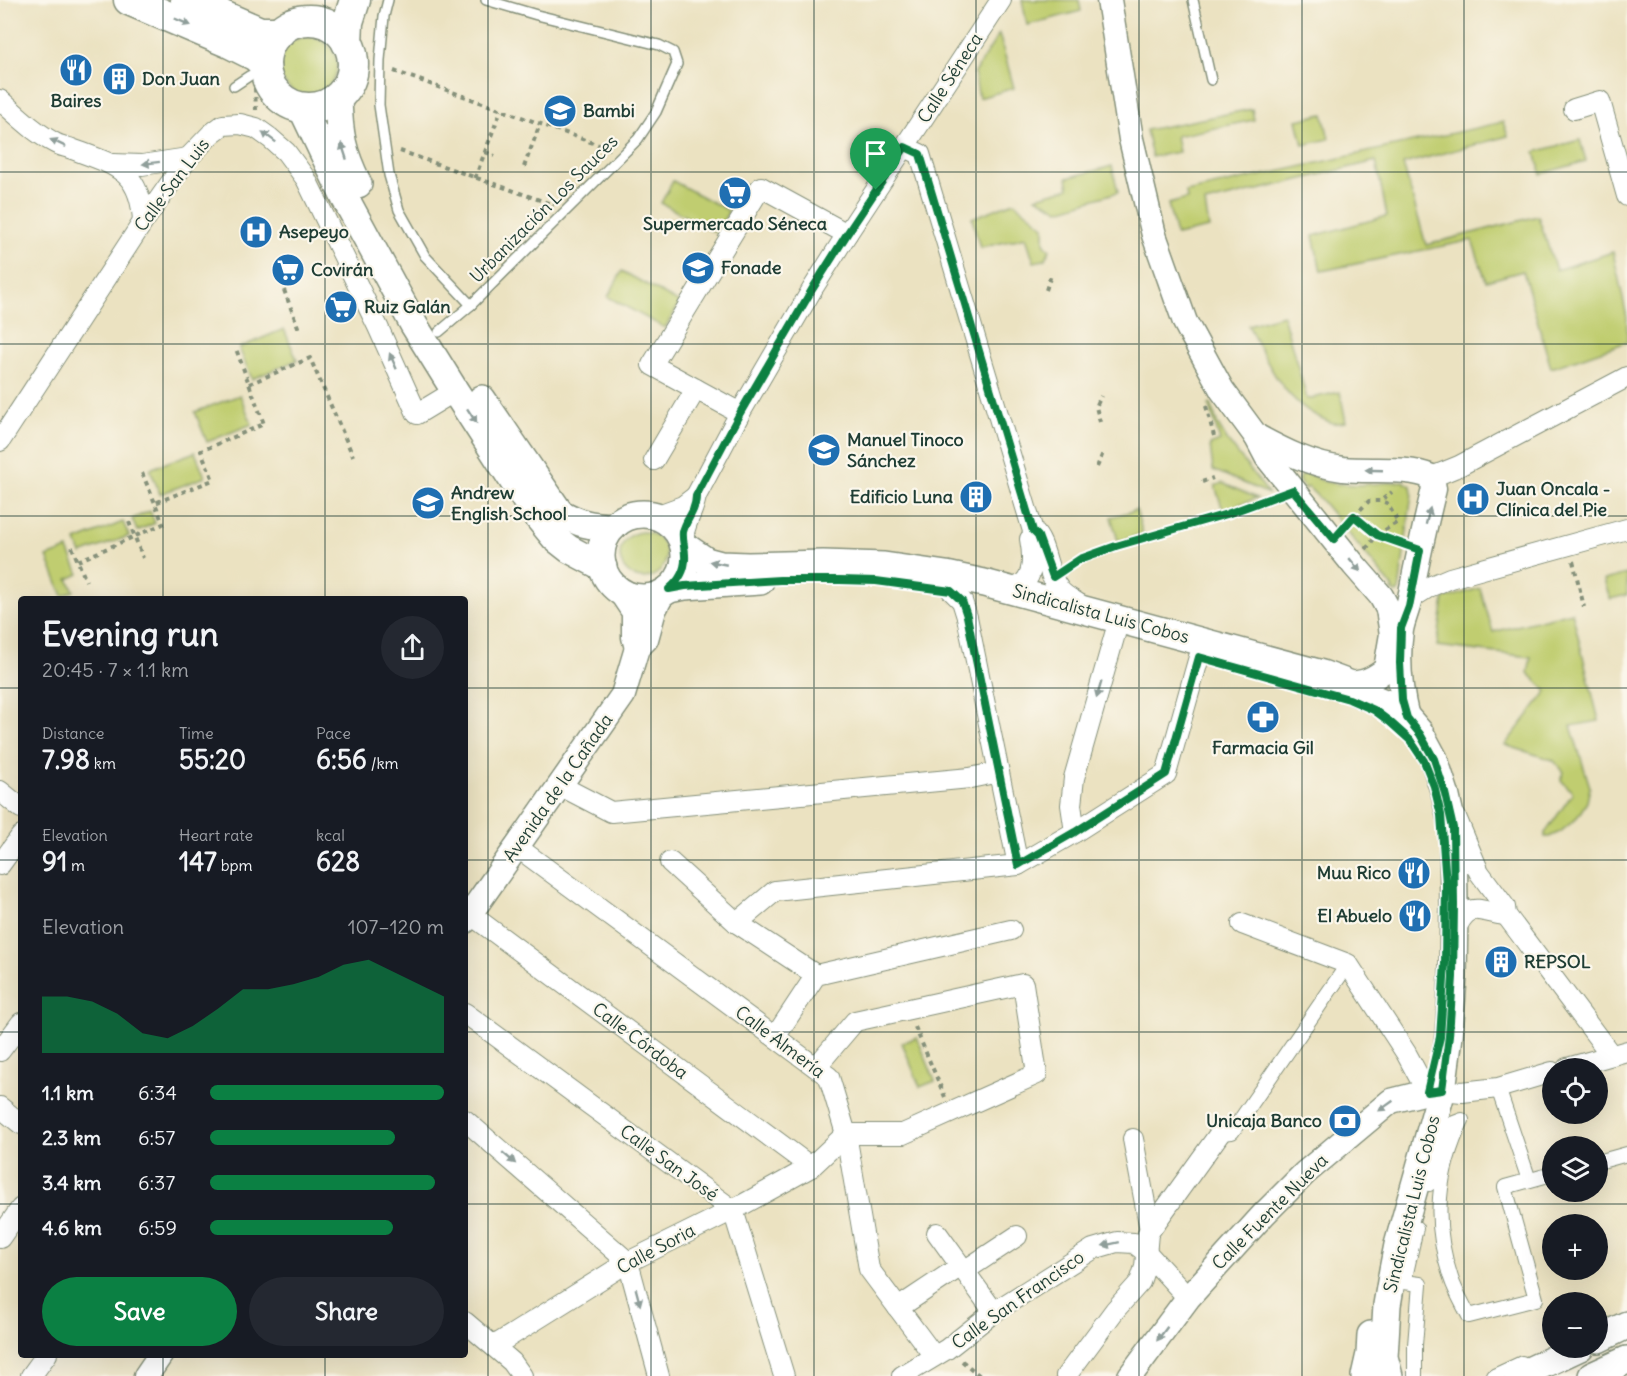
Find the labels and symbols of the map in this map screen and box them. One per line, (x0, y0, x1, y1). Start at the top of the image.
one-way arrow (174, 18, 192, 27)
street label: Calle Séneca (912, 28, 987, 127)
restaurant icon: Baires (58, 52, 94, 88)
building icon: Don Juan (101, 61, 137, 97)
place label: Don Juan (142, 67, 220, 90)
place label: Baires (51, 89, 101, 112)
school or university icon: Bambi (542, 93, 578, 129)
place label: Bambi (583, 99, 635, 122)
pin (850, 128, 901, 190)
street label: Urbanización Los Sauces (465, 130, 623, 288)
one-way arrow (261, 131, 277, 143)
street label: Calle San Luis (129, 133, 214, 236)
one-way arrow (50, 139, 67, 148)
one-way arrow (339, 142, 349, 160)
one-way arrow (141, 159, 160, 168)
supermarket icon: Supermercado Séneca (717, 175, 753, 211)
place label: Supermercado Séneca (643, 212, 827, 235)
hospital icon: Asepeyo (238, 214, 274, 250)
place label: Asepeyo (279, 220, 349, 243)
school or university icon: Fonade (680, 250, 716, 286)
supermarket icon: Covirán (270, 252, 306, 288)
place label: Fonade (721, 256, 782, 279)
place label: Covirán (311, 258, 374, 281)
supermarket icon: Ruiz Galán (323, 289, 359, 325)
place label: Ruiz Galán (364, 295, 451, 318)
one-way arrow (389, 352, 398, 369)
one-way arrow (466, 408, 477, 424)
place label: Manuel Tinoco Sánchez (847, 428, 964, 472)
school or university icon: Manuel Tinoco Sánchez (806, 432, 842, 468)
one-way arrow (1365, 465, 1384, 474)
place label: Juan Oncala - Clínica del Pie (1496, 477, 1611, 521)
building icon: Edificio Luna (958, 479, 994, 515)
place label: Andrew English School (451, 481, 567, 525)
hospital icon: Juan Oncala - Clínica del Pie (1455, 481, 1491, 517)
school or university icon: Andrew English School (410, 485, 446, 521)
place label: Edificio Luna (850, 485, 953, 508)
one-way arrow (1423, 507, 1433, 526)
one-way arrow (1348, 557, 1361, 572)
one-way arrow (708, 558, 727, 567)
street label: Sindicalista Luis Cobos (1010, 579, 1192, 648)
one-way arrow (1094, 682, 1103, 700)
pharmacy icon: Farmacia Gil (1245, 699, 1281, 735)
street label: Avenida de la Cañada (498, 709, 617, 866)
place label: Farmacia Gil (1212, 736, 1314, 759)
restaurant icon: Muu Rico (1396, 855, 1432, 891)
place label: Muu Rico (1317, 861, 1391, 884)
restaurant icon: El Abuelo (1397, 898, 1433, 934)
place label: El Abuelo (1317, 904, 1392, 927)
building icon: REPSOL (1483, 944, 1519, 980)
place label: REPSOL (1524, 950, 1591, 973)
street label: Calle Córdoba (588, 997, 693, 1084)
street label: Calle Almería (731, 1000, 830, 1083)
one-way arrow (1379, 1100, 1395, 1112)
bank icon: Unicaja Banco (1327, 1103, 1363, 1139)
place label: Unicaja Banco (1206, 1109, 1322, 1132)
street label: Sindicalista Luis Cobos (1378, 1113, 1445, 1295)
street label: Calle San José (616, 1119, 723, 1206)
street label: Calle Fuente Nueva (1207, 1149, 1333, 1275)
one-way arrow (501, 1151, 516, 1164)
street label: Calle Soria (612, 1218, 699, 1279)
one-way arrow (1102, 1240, 1121, 1250)
street label: Calle San Francisco (947, 1245, 1089, 1354)
one-way arrow (634, 1288, 643, 1306)
one-way arrow (1156, 1326, 1168, 1341)

